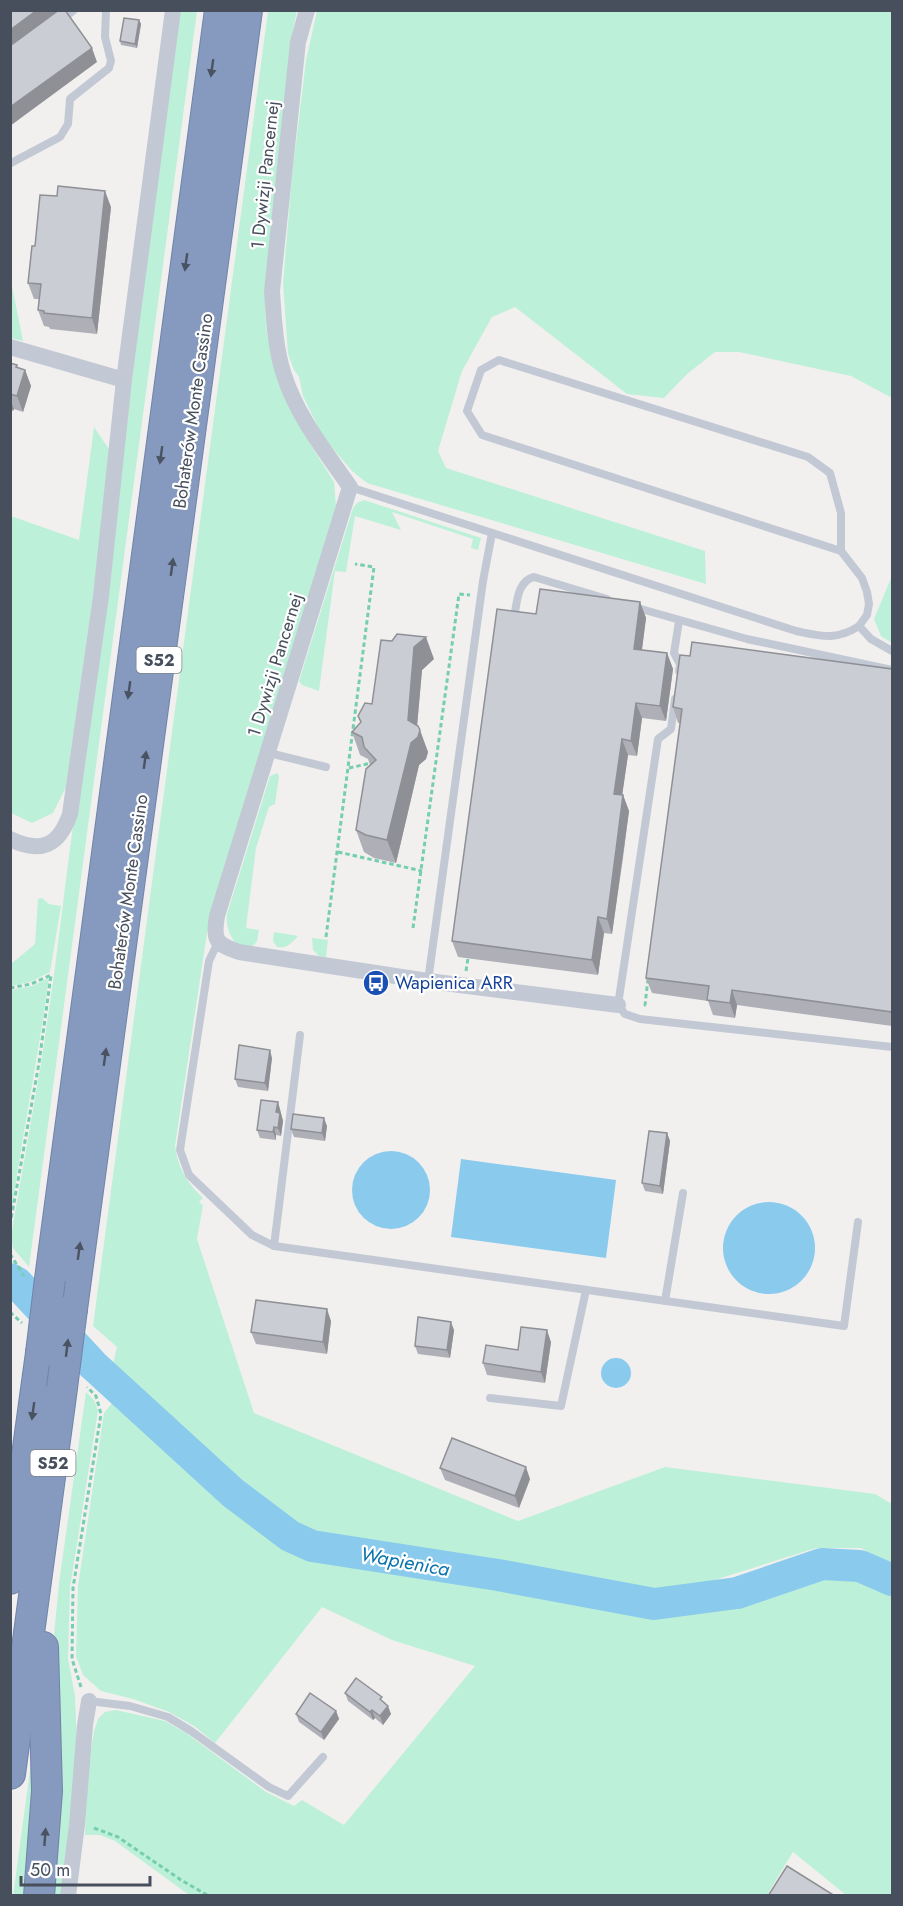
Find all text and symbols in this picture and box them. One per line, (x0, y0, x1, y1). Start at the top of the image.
one-way arrow (208, 59, 217, 78)
street label: 1 Dywizji Pancernej (244, 100, 286, 250)
one-way arrow (182, 252, 191, 271)
street label: Bohaterów Monte Cassino (166, 311, 220, 510)
one-way arrow (156, 446, 165, 465)
one-way arrow (167, 557, 176, 576)
street label: 1 Dywizji Pancernej (241, 590, 309, 740)
road number: S52 (136, 647, 182, 673)
one-way arrow (125, 681, 134, 700)
one-way arrow (141, 751, 150, 770)
street label: Bohaterów Monte Cassino (101, 792, 155, 991)
bus stop icon: Wapienica ARR (361, 968, 391, 998)
place label: Wapienica ARR (395, 970, 513, 996)
one-way arrow (101, 1048, 110, 1067)
one-way arrow (75, 1241, 84, 1260)
one-way arrow (62, 1339, 71, 1358)
one-way arrow (28, 1401, 38, 1420)
road number: S52 (31, 1450, 76, 1476)
water label: Wapienica (358, 1540, 452, 1584)
one-way arrow (40, 1828, 49, 1847)
scale bar (21, 1849, 150, 1887)
text: 50 m (30, 1857, 70, 1883)

